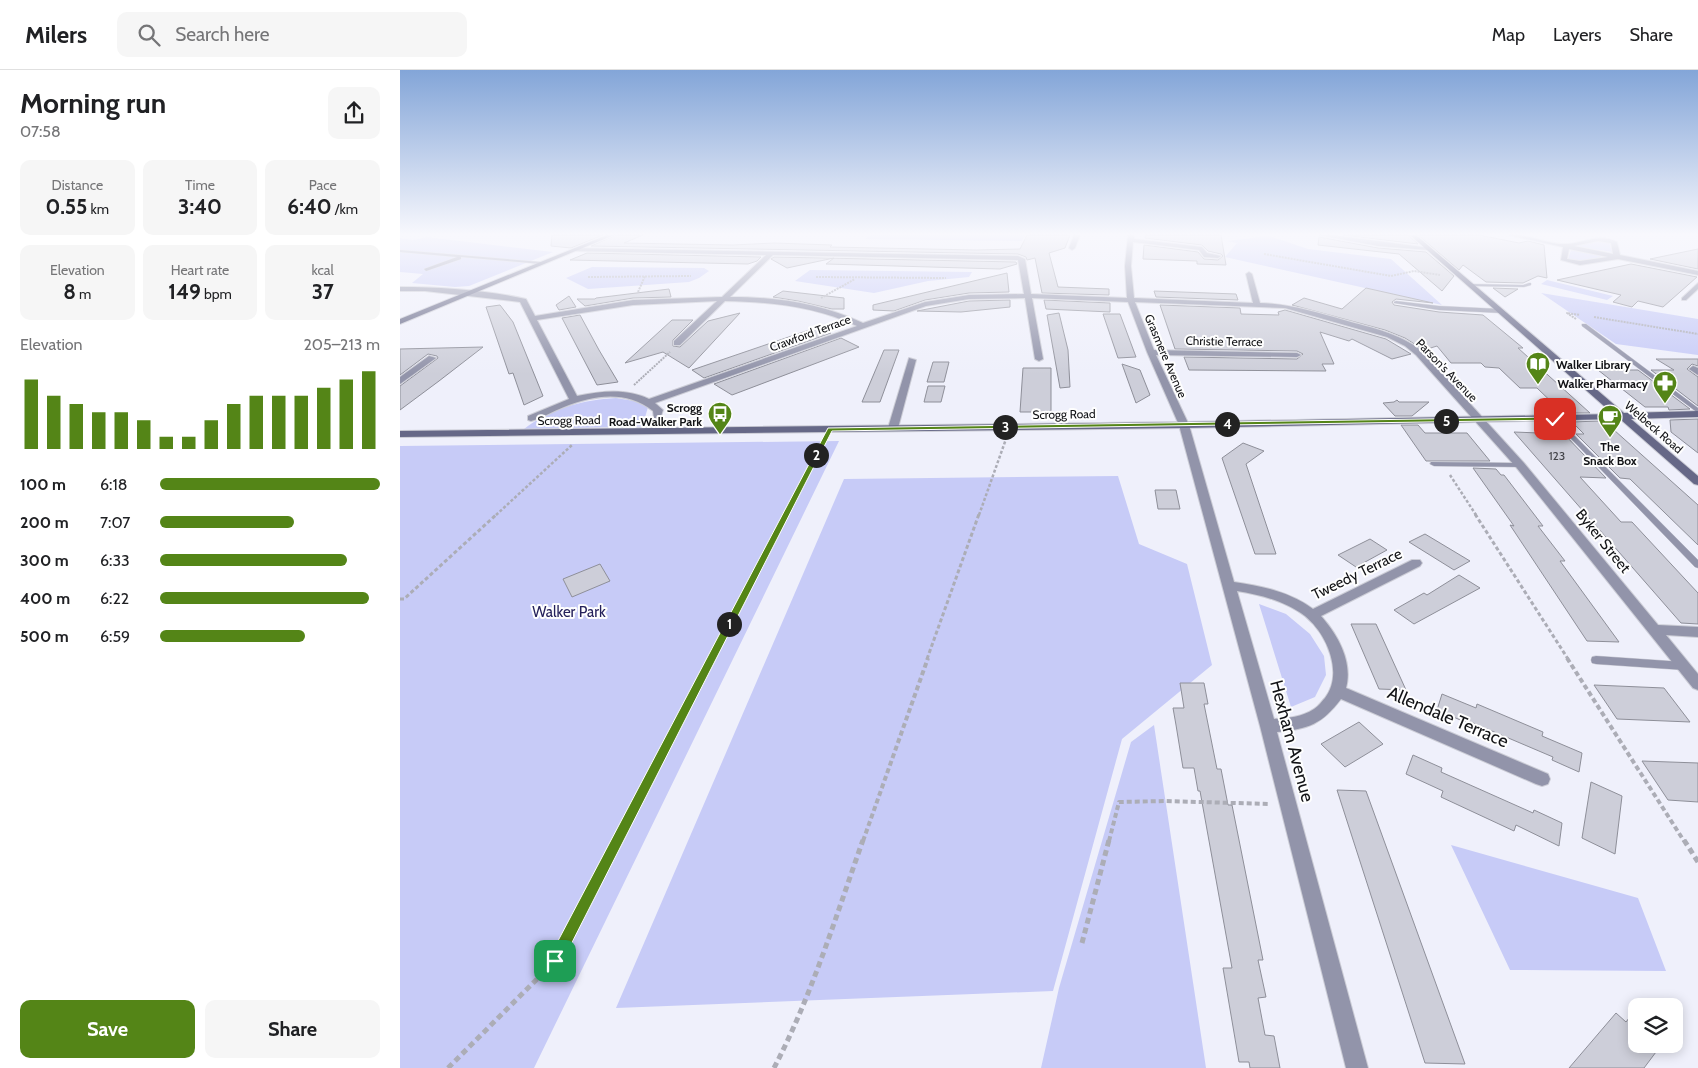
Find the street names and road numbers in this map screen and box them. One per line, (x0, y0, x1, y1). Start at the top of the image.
street label: Crawford Terrace (767, 311, 853, 355)
street label: Grasmere Avenue (1142, 312, 1190, 400)
street label: Christie Terrace (1185, 333, 1263, 349)
street label: Parson's Avenue (1413, 335, 1481, 405)
street label: Welbeck Road (1622, 398, 1686, 456)
street label: Scrogg Road (1032, 406, 1096, 422)
street label: Scrogg Road (537, 412, 601, 428)
street label: Byker Street (1572, 505, 1634, 577)
street label: Tweedy Terrace (1309, 544, 1405, 604)
street label: Hexham Avenue (1265, 678, 1319, 804)
street label: Allendale Terrace (1384, 682, 1512, 752)

